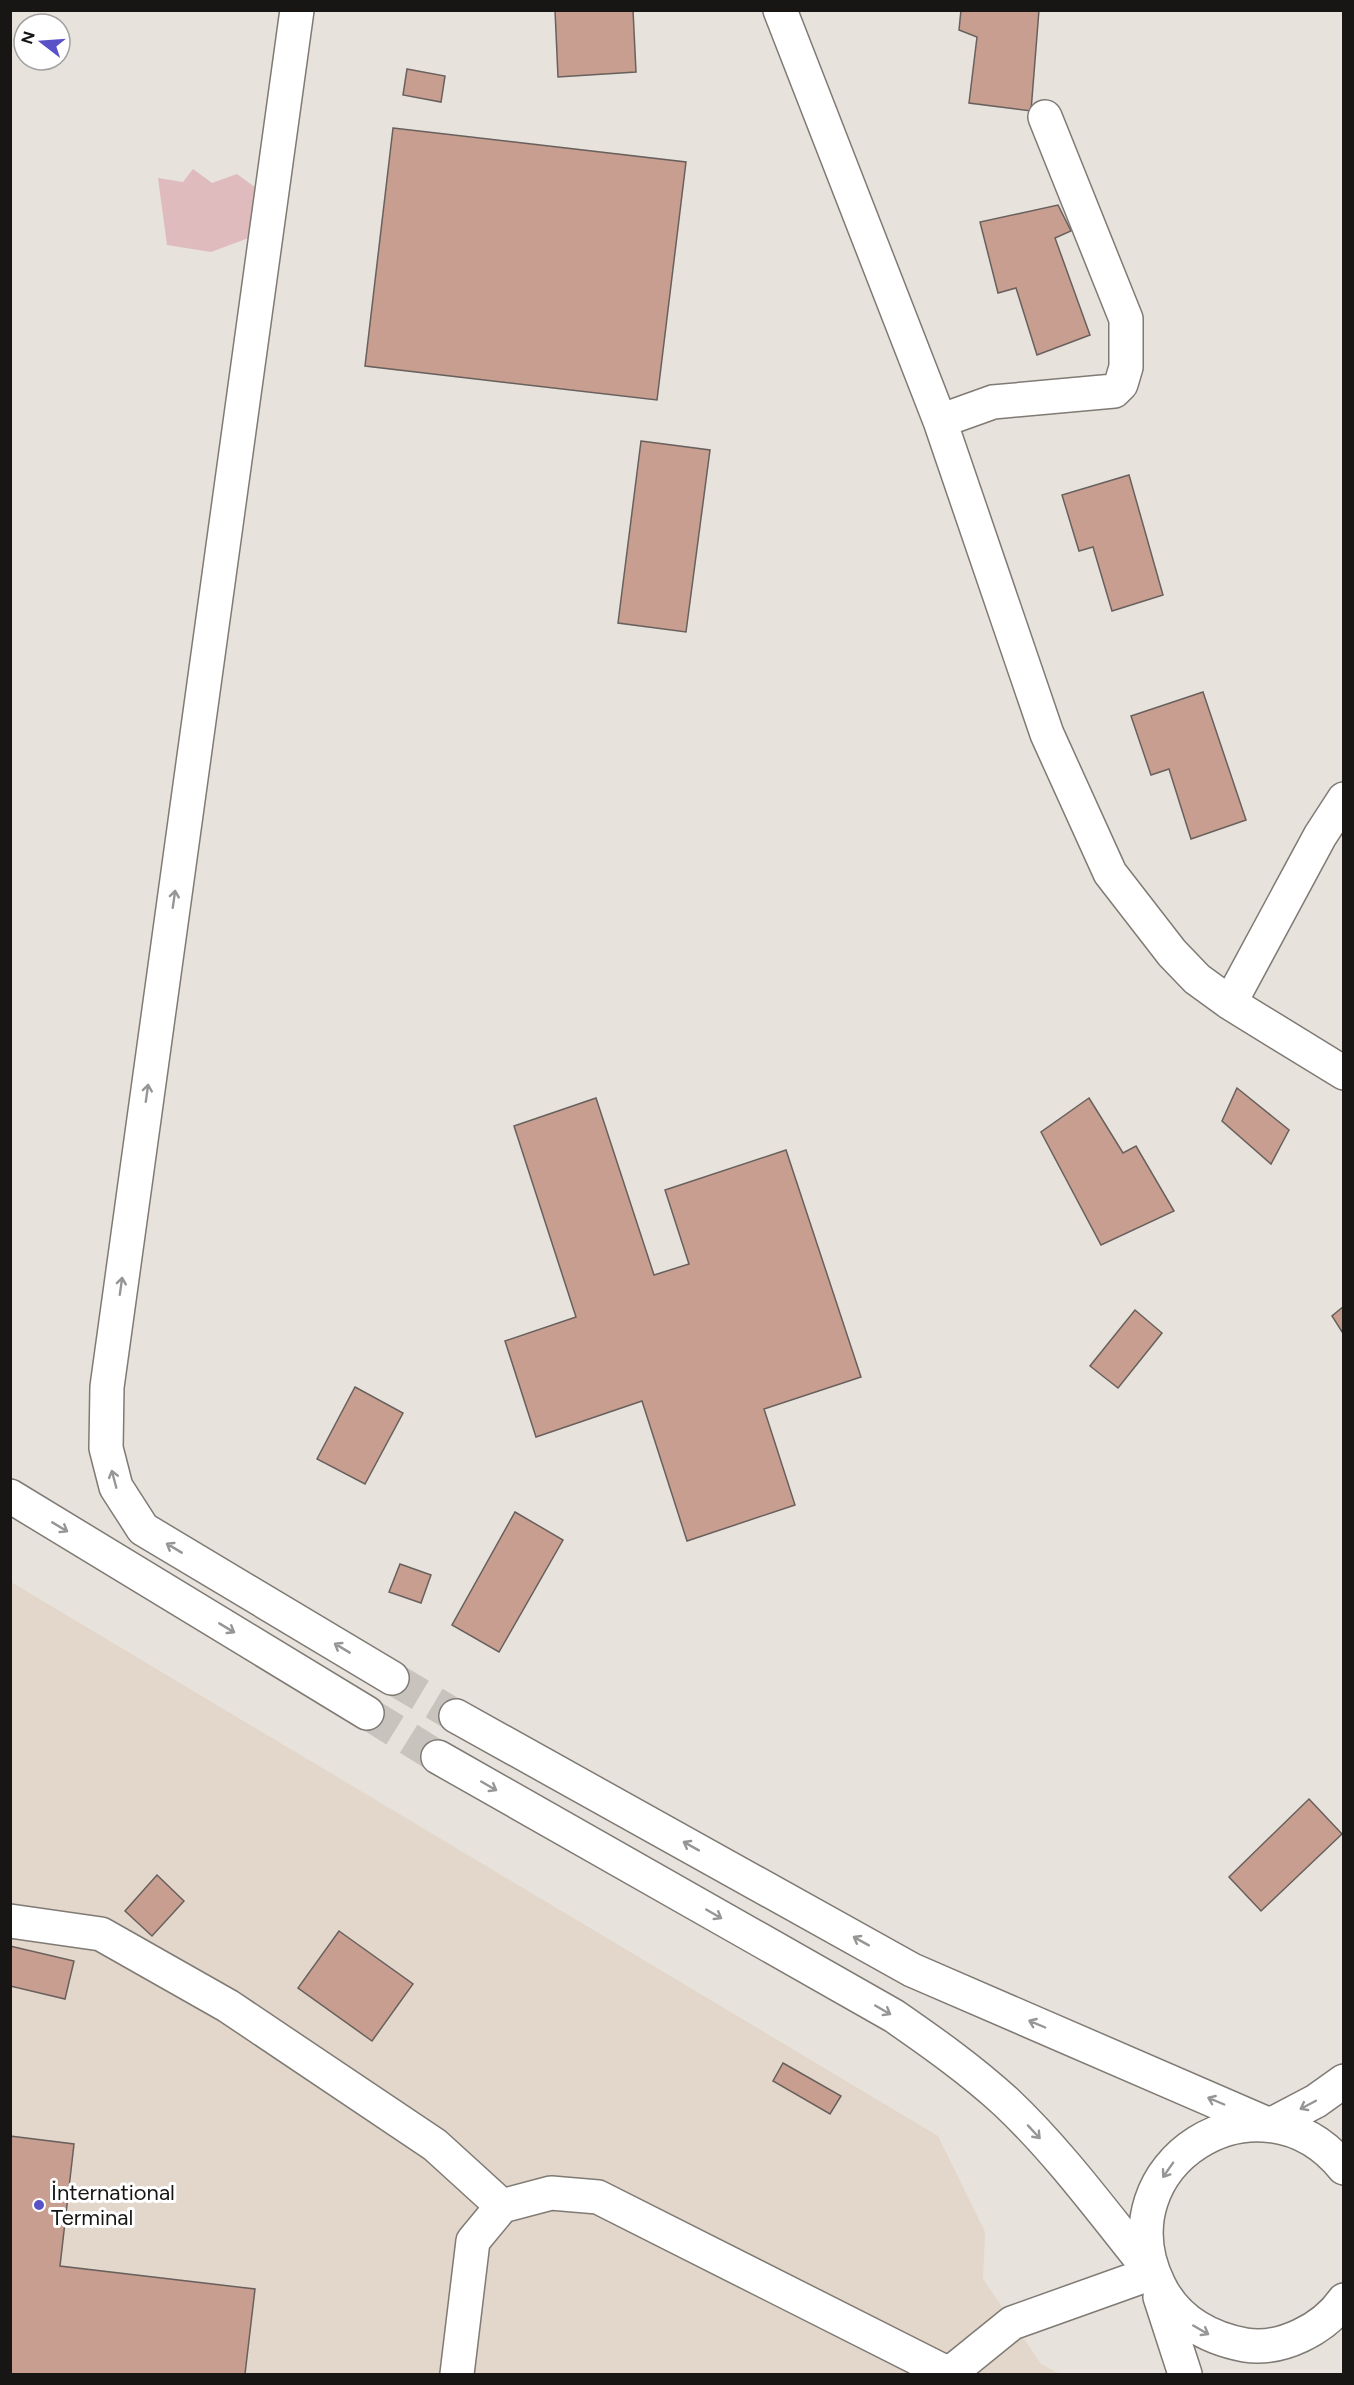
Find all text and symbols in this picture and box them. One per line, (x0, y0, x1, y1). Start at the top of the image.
north arrow (12, 12, 72, 72)
text: N (17, 29, 39, 46)
one-way arrow (169, 890, 180, 910)
one-way arrow (142, 1083, 153, 1103)
one-way arrow (115, 1276, 126, 1296)
one-way arrow (108, 1470, 119, 1489)
one-way arrow (52, 1520, 69, 1533)
one-way arrow (166, 1542, 183, 1554)
one-way arrow (218, 1622, 235, 1634)
one-way arrow (334, 1642, 351, 1654)
one-way arrow (480, 1781, 497, 1793)
one-way arrow (682, 1840, 700, 1851)
one-way arrow (705, 1908, 722, 1920)
one-way arrow (853, 1935, 870, 1947)
one-way arrow (875, 2004, 892, 2016)
one-way arrow (1028, 2018, 1047, 2029)
one-way arrow (1207, 2095, 1225, 2106)
one-way arrow (1300, 2099, 1317, 2111)
one-way arrow (1027, 2125, 1041, 2140)
one-way arrow (1162, 2162, 1174, 2178)
place label: İnternational Terminal (51, 2179, 175, 2231)
marker: İnternational Terminal (32, 2198, 46, 2212)
one-way arrow (1192, 2324, 1209, 2336)

